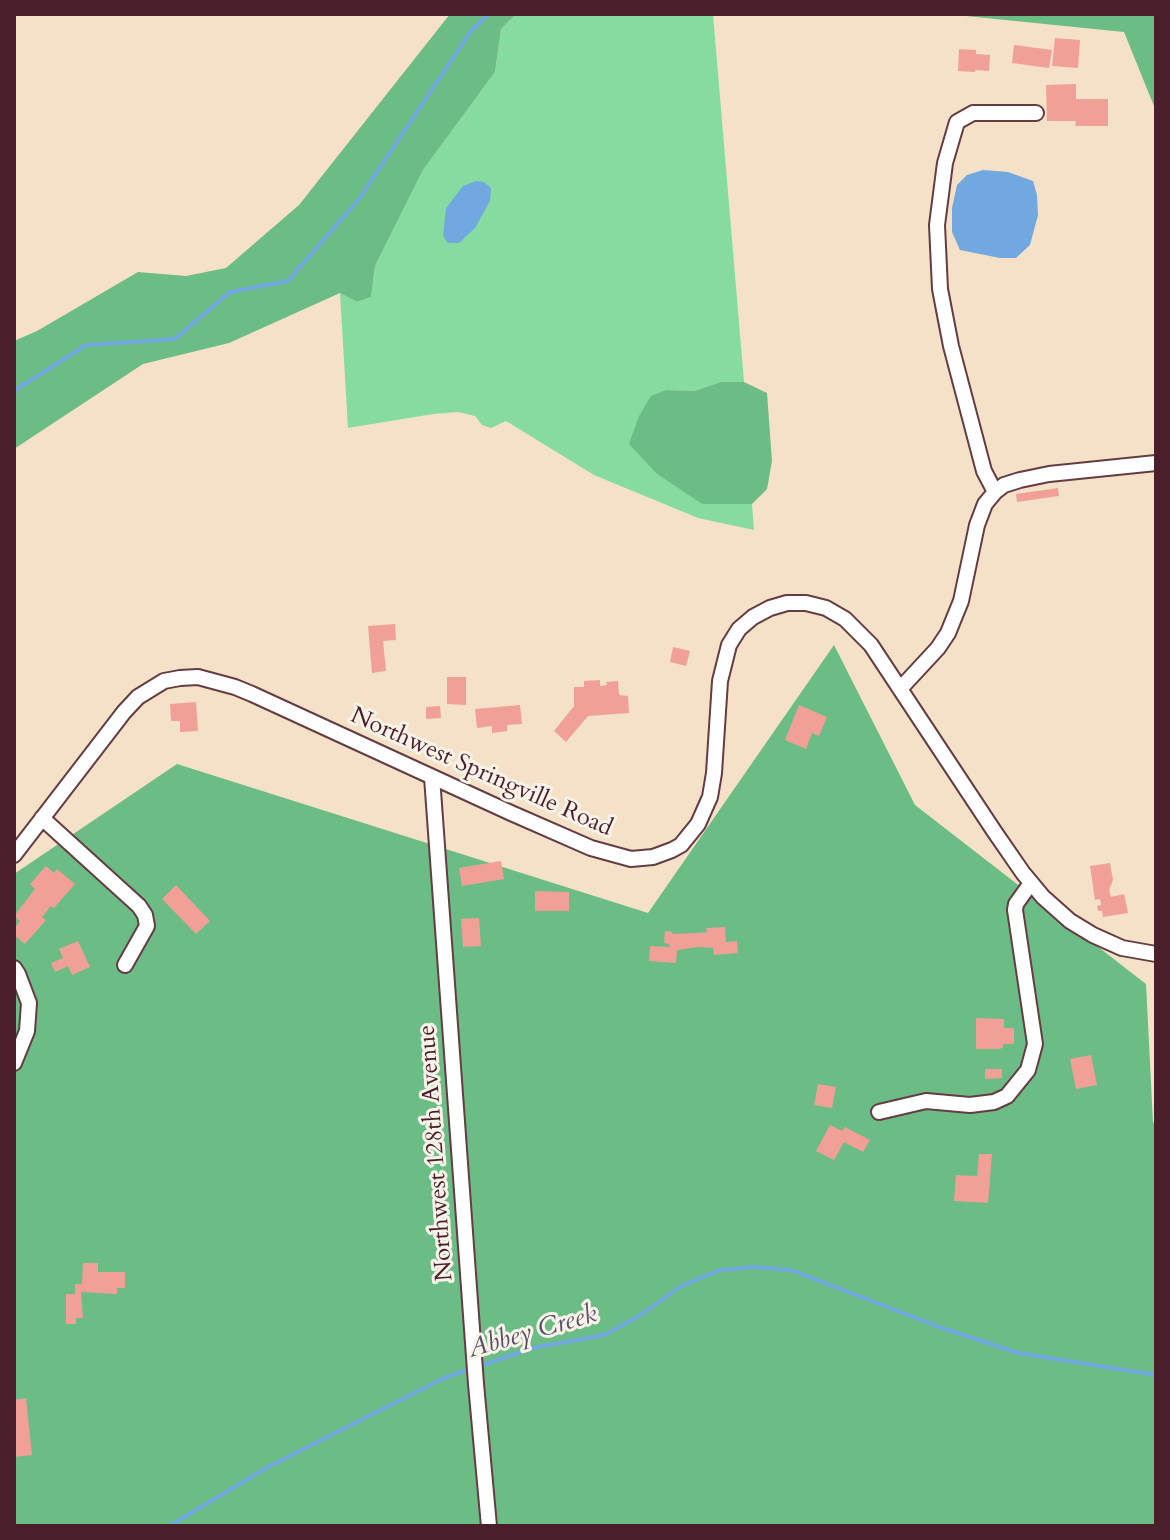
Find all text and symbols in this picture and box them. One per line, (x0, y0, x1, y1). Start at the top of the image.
street label: Northwest Springville Road (346, 702, 616, 844)
street label: Northwest 128th Avenue (414, 1024, 460, 1282)
water label: Abbey Creek (465, 1300, 601, 1366)

